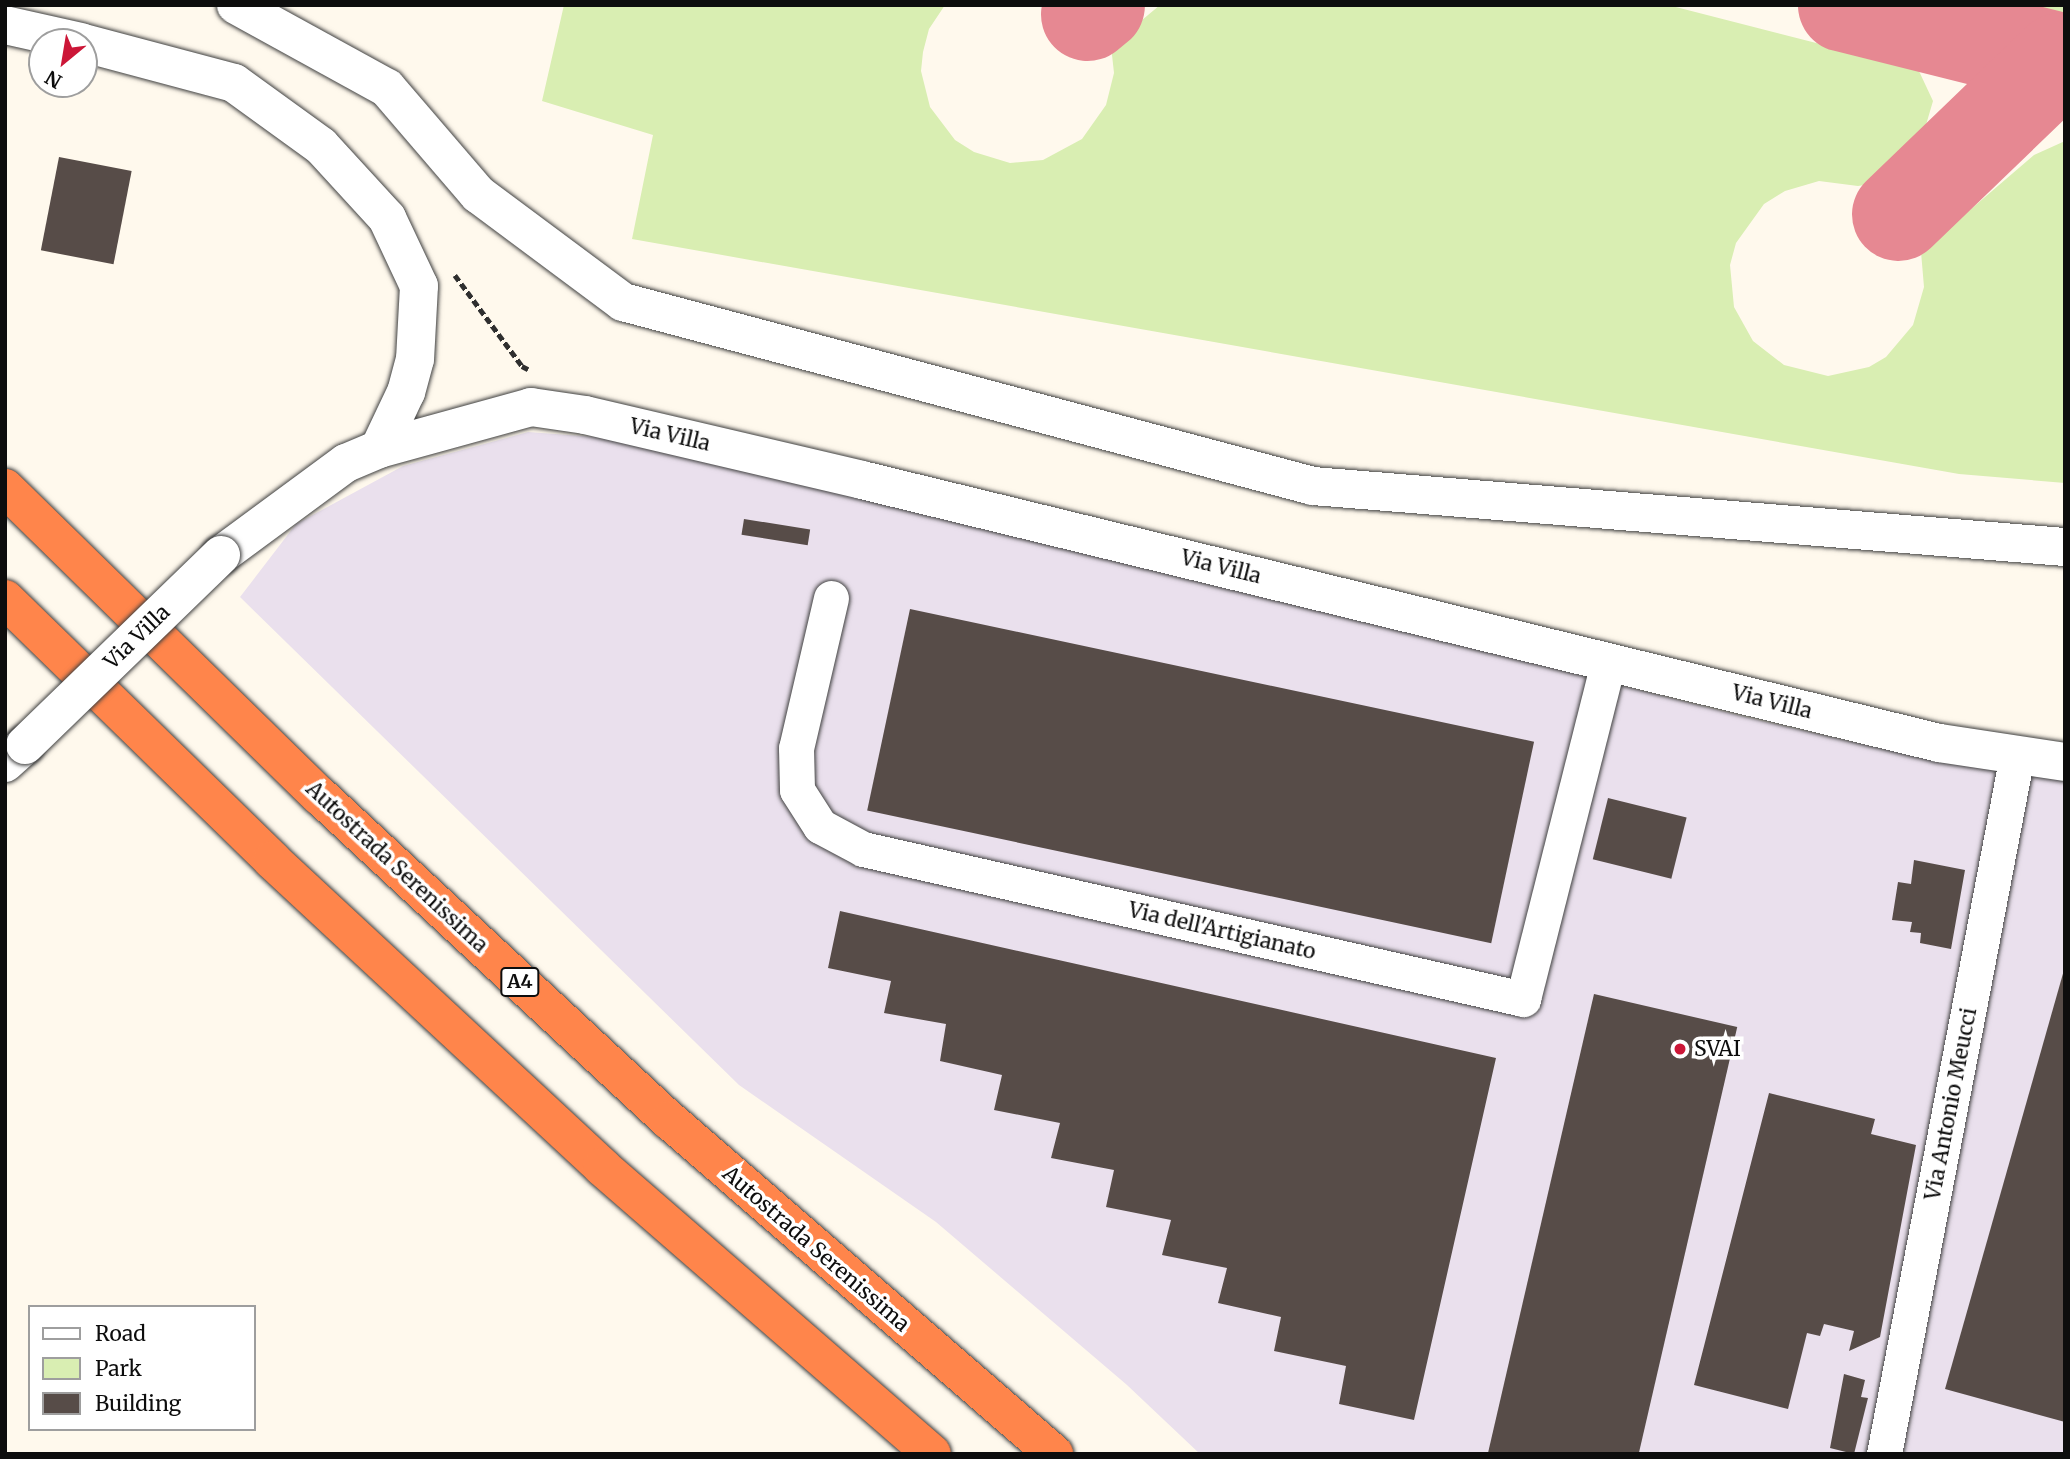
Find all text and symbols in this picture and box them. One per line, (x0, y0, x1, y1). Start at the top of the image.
north arrow (28, 28, 98, 98)
text: N (41, 65, 66, 94)
street label: Via Villa (627, 414, 713, 456)
street label: Via Villa (1178, 545, 1264, 589)
street label: Via Villa (99, 600, 175, 674)
street label: Via Villa (1729, 680, 1815, 724)
street label: Autostrada Serenissima (301, 776, 493, 958)
street label: Via dell'Artigianato (1126, 897, 1318, 965)
road number: A4 (499, 966, 541, 998)
street label: Via Antonio Meucci (1920, 1006, 1982, 1202)
place label: SVAI (1694, 1036, 1741, 1062)
marker: SVAI (1672, 1041, 1688, 1057)
street label: Autostrada Serenissima (717, 1161, 915, 1337)
legend (28, 1305, 256, 1431)
text: Road (95, 1320, 146, 1347)
text: Park (95, 1355, 142, 1382)
text: Building (95, 1390, 181, 1417)

